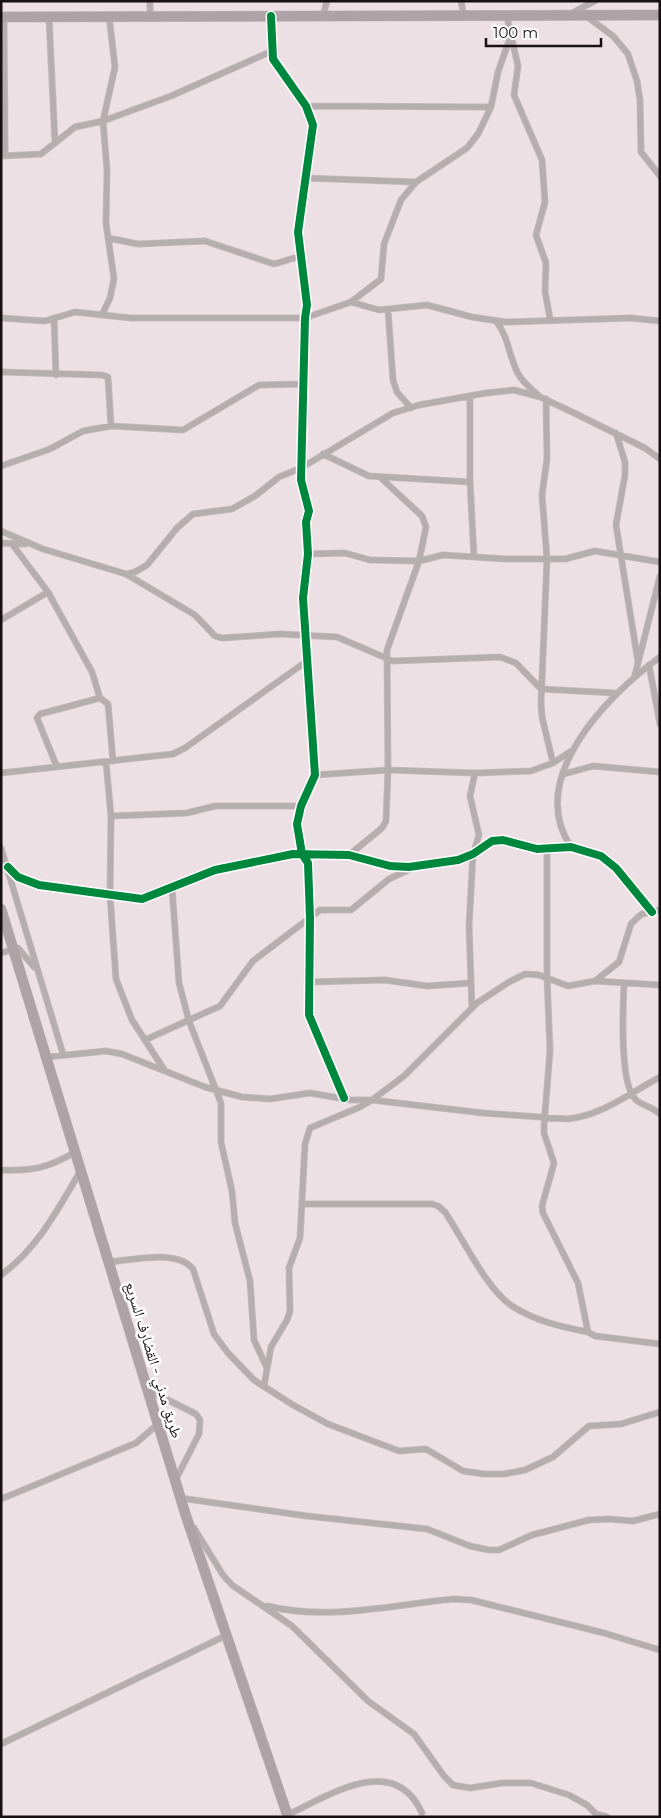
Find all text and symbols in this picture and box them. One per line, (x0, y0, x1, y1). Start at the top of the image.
scale bar (486, 15, 601, 47)
text: 100 m (493, 23, 538, 42)
street label: طريق مدني - القضارف السريع (119, 1280, 187, 1441)

